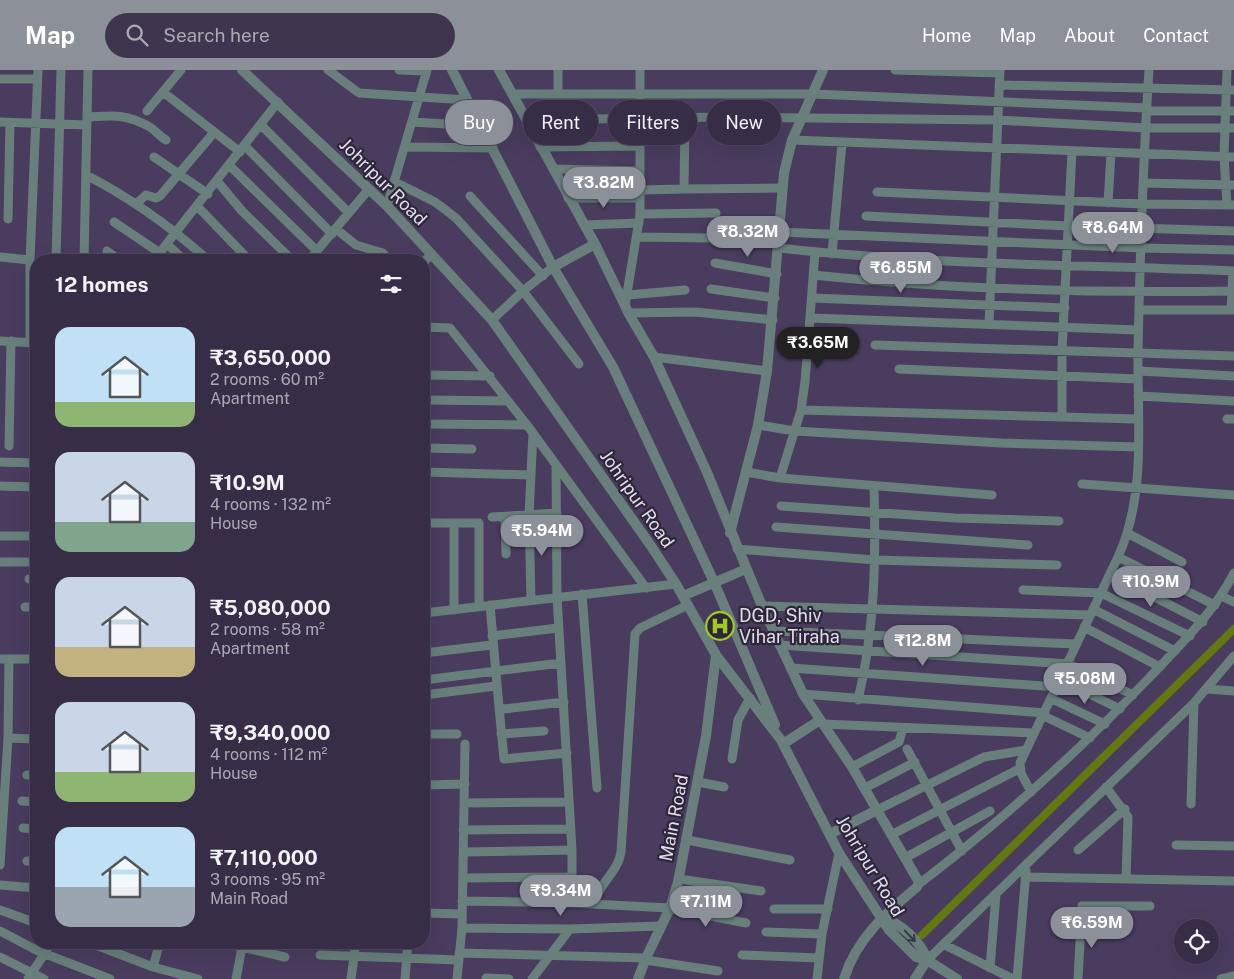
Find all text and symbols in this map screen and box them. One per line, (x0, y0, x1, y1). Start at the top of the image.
search box (105, 13, 455, 58)
text: Map (25, 21, 75, 49)
icon: search (123, 21, 151, 49)
text: Search here (163, 24, 270, 46)
text: Home (922, 25, 972, 46)
text: Map (1000, 25, 1036, 46)
text: About (1064, 25, 1115, 46)
text: Contact (1143, 25, 1209, 46)
chip: Buy (445, 100, 513, 145)
chip: Rent (523, 100, 598, 145)
chip: Filters (608, 100, 697, 145)
chip: New (707, 100, 781, 145)
street label: Johripur Road (335, 134, 431, 230)
pin: ₹3.82M (563, 166, 645, 209)
text: ₹3.82M (574, 173, 634, 192)
pin: ₹8.64M (1072, 212, 1154, 254)
pin: ₹8.32M (707, 216, 789, 258)
text: ₹8.64M (1082, 218, 1144, 237)
text: ₹8.32M (718, 222, 778, 241)
pin: ₹6.85M (860, 252, 942, 294)
text: ₹6.85M (870, 258, 932, 277)
icon: filters (377, 270, 405, 298)
text: 12 homes (55, 272, 149, 297)
pin: ₹3.65M (777, 326, 859, 369)
text: ₹3.65M (787, 333, 849, 352)
text: ₹3,650,000 (210, 345, 331, 370)
icon: home (95, 347, 155, 407)
text: 2 rooms · 60 m² (210, 370, 324, 389)
text: Apartment (210, 389, 290, 408)
street label: Johripur Road (596, 446, 679, 552)
text: ₹10.9M (210, 470, 285, 495)
icon: home (95, 472, 155, 532)
text: 4 rooms · 132 m² (210, 495, 331, 514)
text: House (210, 514, 258, 533)
pin: ₹5.94M (501, 514, 583, 557)
text: ₹5.94M (511, 521, 573, 540)
pin: ₹10.9M (1110, 566, 1192, 608)
text: ₹10.9M (1123, 572, 1179, 591)
text: ₹5,080,000 (210, 595, 331, 620)
icon: home (95, 597, 155, 657)
place label: DGD, Shiv Vihar Tiraha (739, 605, 840, 647)
hospital icon: DGD, Shiv Vihar Tiraha (705, 611, 735, 641)
text: 2 rooms · 58 m² (210, 620, 325, 639)
pin: ₹12.8M (882, 624, 964, 667)
text: ₹12.8M (894, 631, 952, 650)
text: Apartment (210, 639, 290, 658)
pin: ₹5.08M (1044, 662, 1126, 705)
text: ₹5.08M (1054, 669, 1116, 688)
text: ₹9,340,000 (210, 720, 331, 745)
icon: home (95, 722, 155, 782)
text: 4 rooms · 112 m² (210, 745, 327, 764)
text: House (210, 764, 258, 783)
street label: Main Road (655, 773, 692, 863)
street label: Johripur Road (832, 811, 909, 920)
text: ₹7,110,000 (210, 845, 318, 870)
icon: home (95, 847, 155, 907)
text: 3 rooms · 95 m² (210, 870, 325, 889)
pin: ₹9.34M (520, 874, 602, 917)
text: ₹9.34M (531, 881, 591, 900)
pin: ₹7.11M (665, 886, 747, 928)
text: Main Road (210, 889, 288, 908)
text: ₹7.11M (680, 892, 732, 911)
pin: ₹6.59M (1051, 906, 1133, 949)
text: ₹6.59M (1061, 913, 1123, 932)
map controls (1174, 919, 1219, 964)
button: locate (1174, 919, 1219, 964)
one-way arrow (904, 930, 916, 943)

